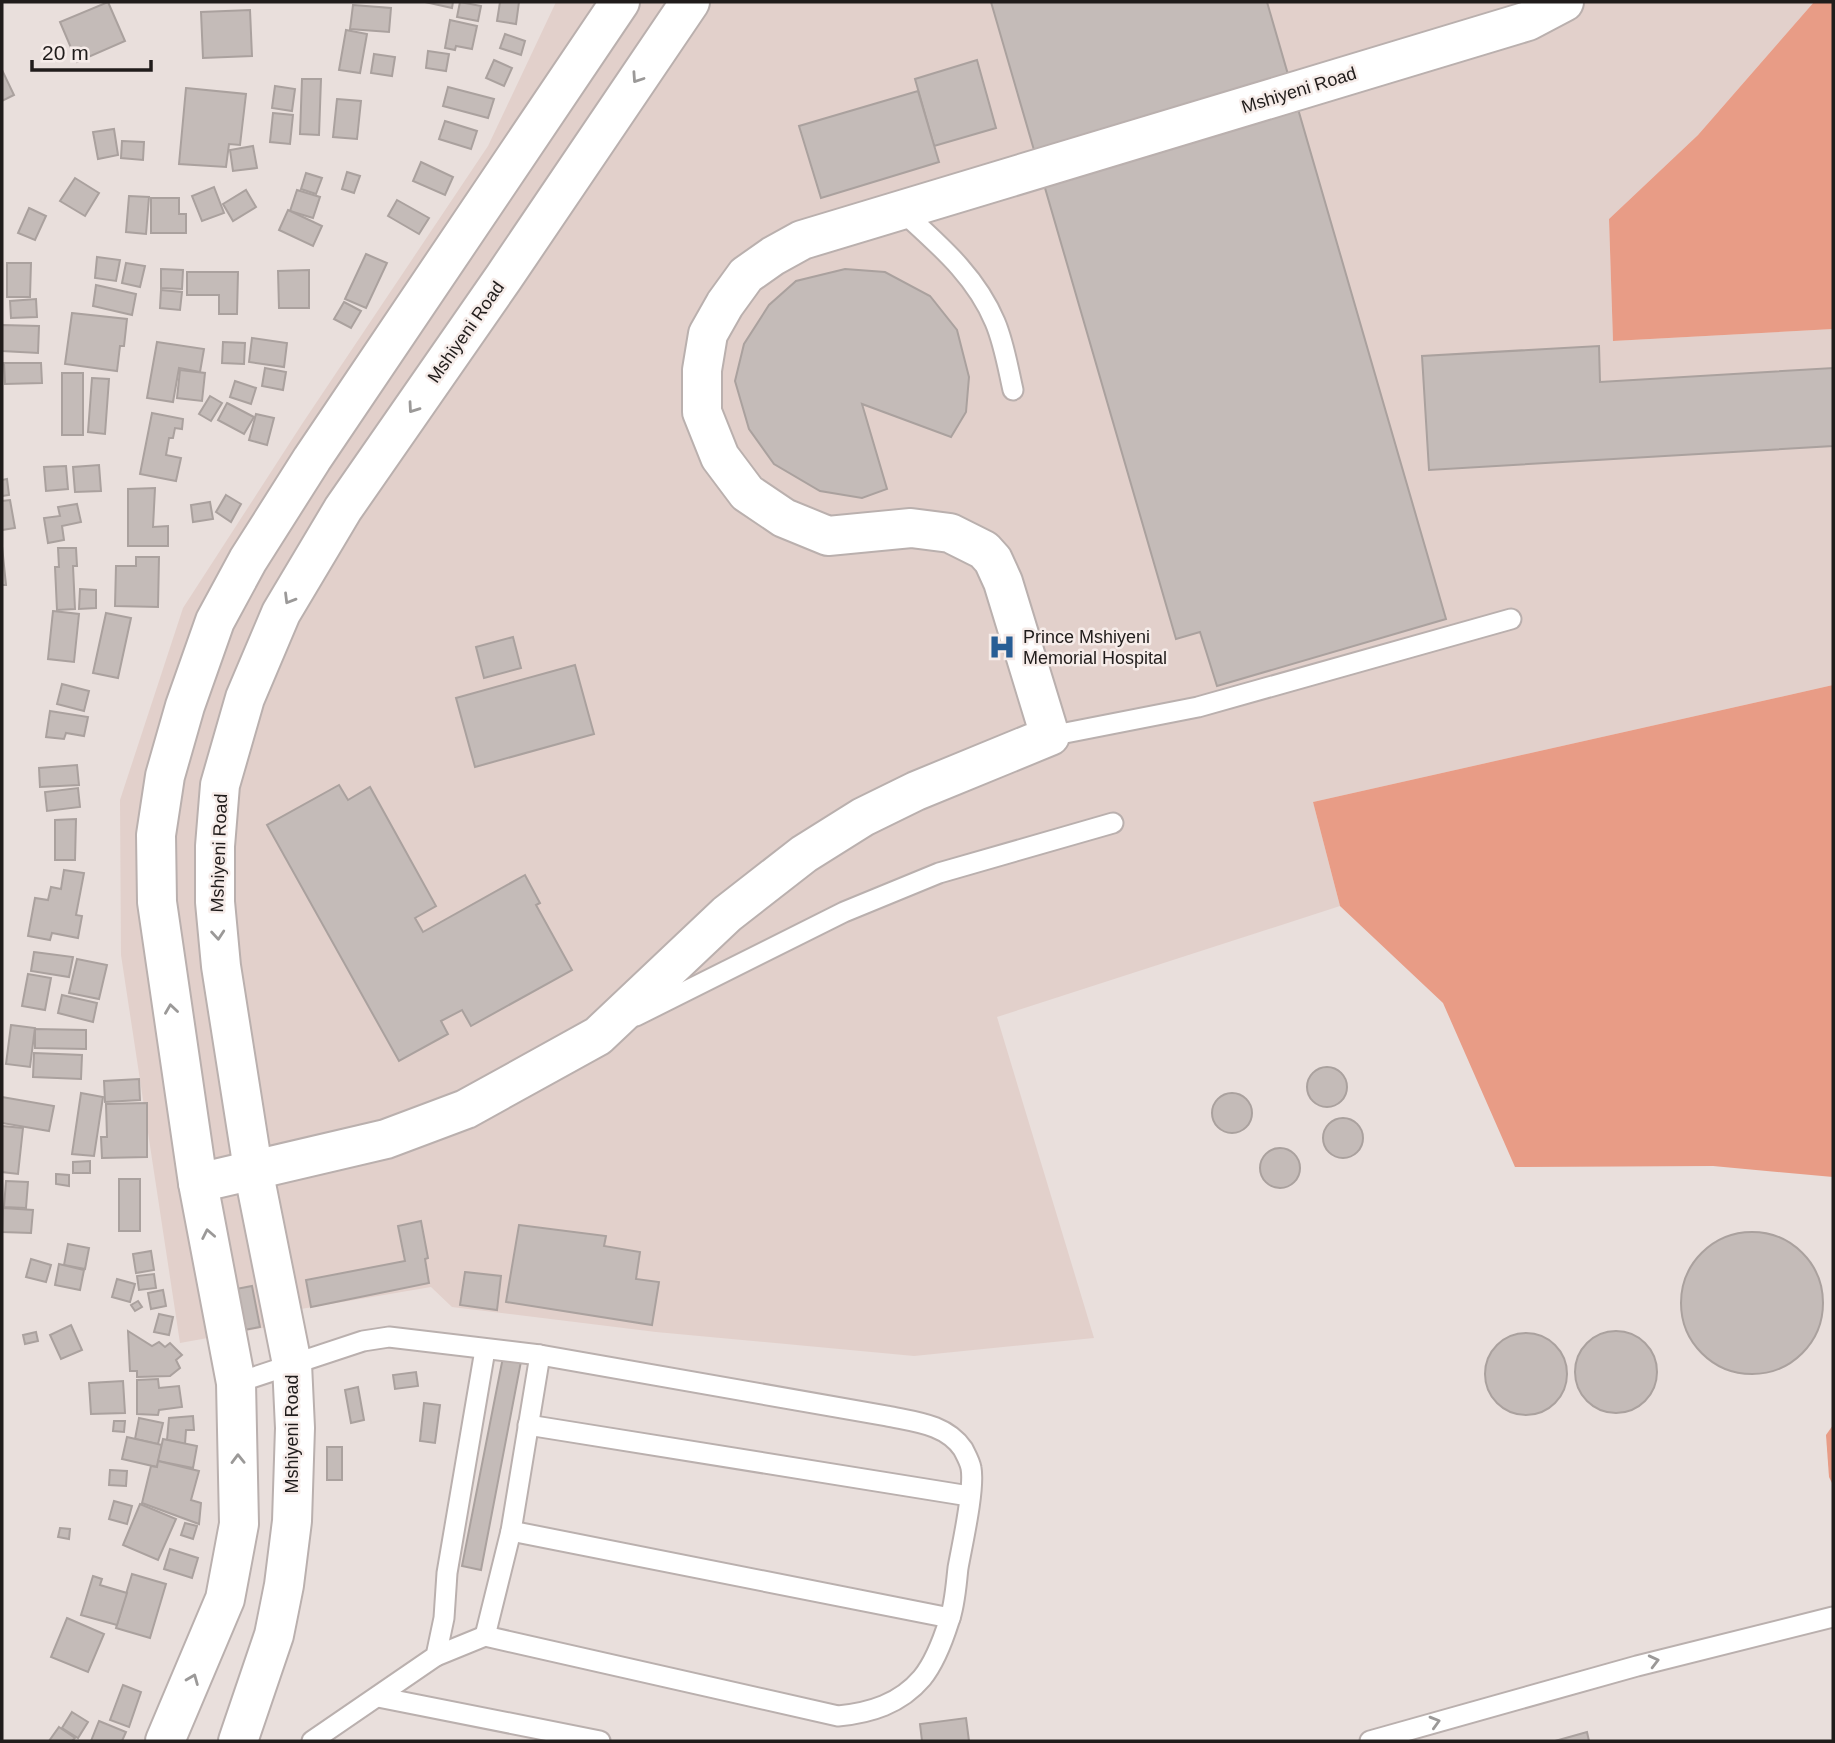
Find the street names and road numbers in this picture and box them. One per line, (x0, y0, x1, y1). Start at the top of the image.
street label: Mshiyeni Road (1239, 63, 1359, 117)
street label: Mshiyeni Road (424, 277, 508, 387)
street label: Mshiyeni Road (207, 793, 231, 913)
street label: Mshiyeni Road (282, 1374, 302, 1494)

